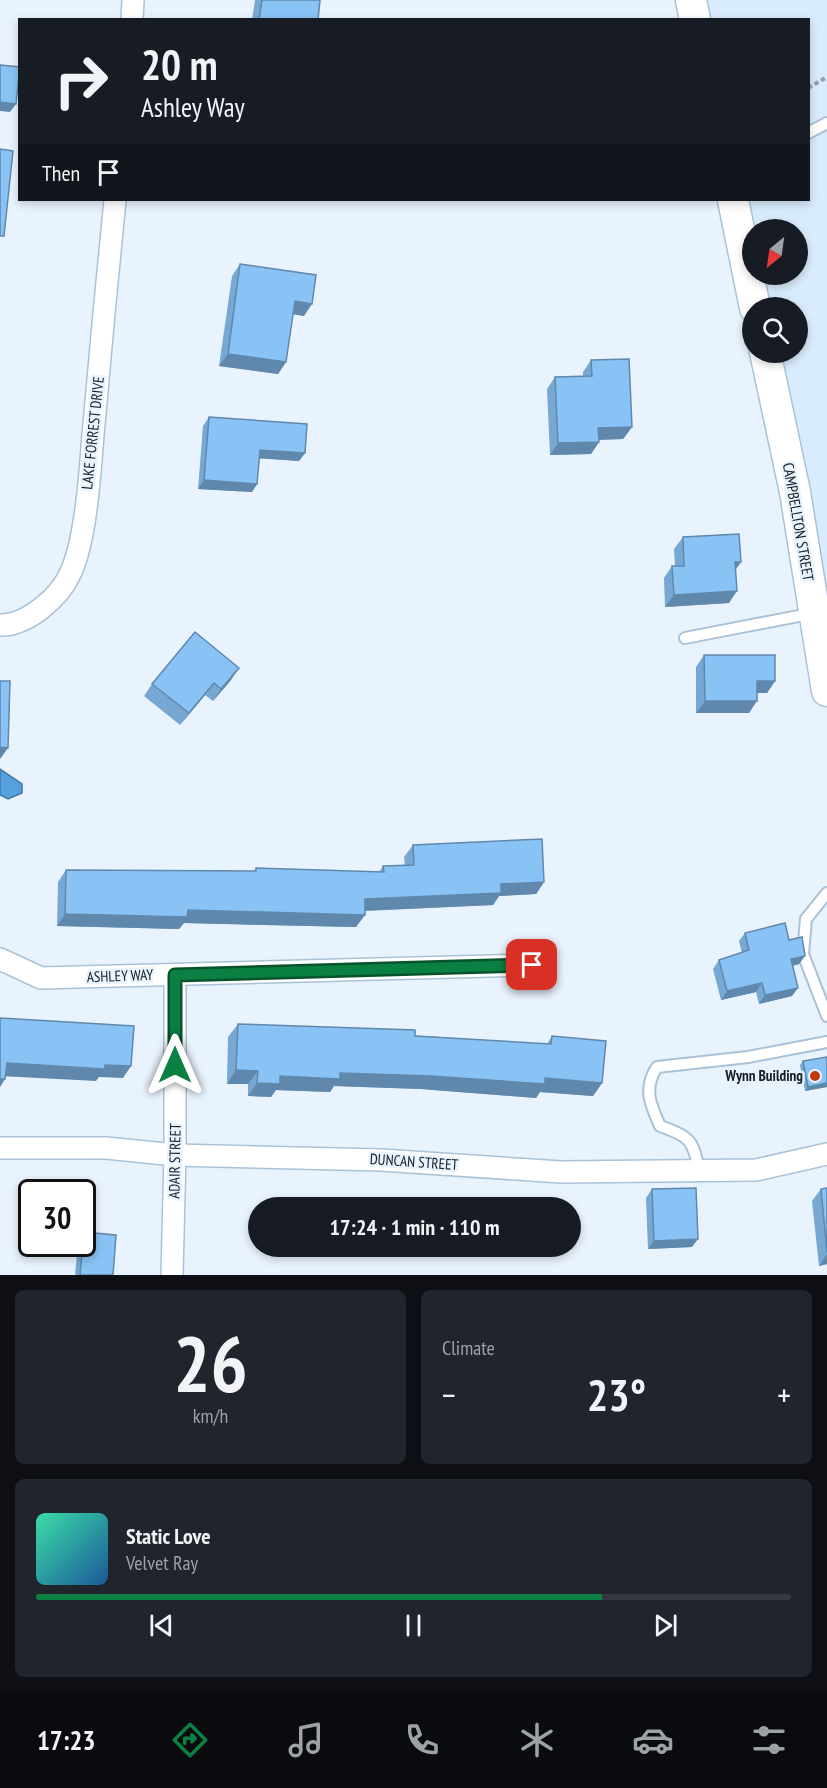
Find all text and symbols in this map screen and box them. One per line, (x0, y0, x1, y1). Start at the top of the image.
text: 20 m (141, 37, 218, 92)
icon: right (42, 42, 120, 120)
text: Ashley Way (141, 90, 245, 124)
icon: arrive (92, 156, 125, 189)
text: Then (42, 159, 80, 187)
north arrow (742, 219, 808, 285)
map controls (742, 219, 808, 363)
button: search (742, 297, 808, 363)
street label: LAKE FORREST DRIVE (77, 376, 108, 490)
street label: CAMPBELLTON STREET (779, 461, 818, 583)
pin (506, 939, 557, 990)
icon: arrive (515, 948, 548, 981)
street label: ASHLEY WAY (86, 965, 154, 986)
position arrow (143, 1033, 207, 1097)
place label: Wynn Building (724, 1066, 803, 1085)
marker: Wynn Building (808, 1069, 822, 1083)
street label: ADAIR STREET (164, 1123, 185, 1199)
street label: DUNCAN STREET (369, 1149, 459, 1174)
speed limit sign: 30 (18, 1179, 96, 1257)
text: 17:24 · 1 min · 110 m (329, 1213, 500, 1241)
text: 26 (173, 1313, 248, 1414)
text: Climate (442, 1335, 495, 1361)
text: 23° (587, 1365, 646, 1423)
text: − (442, 1373, 456, 1416)
text: + (777, 1373, 791, 1416)
text: km/h (193, 1403, 228, 1429)
text: Static Love (126, 1522, 211, 1550)
text: Velvet Ray (126, 1550, 198, 1576)
icon: previous (145, 1609, 178, 1642)
icon: pause (397, 1609, 430, 1642)
icon: next (649, 1609, 682, 1642)
icon: directions (169, 1719, 211, 1761)
icon: music (285, 1719, 327, 1761)
icon: phone (401, 1719, 443, 1761)
icon: climate (516, 1719, 558, 1761)
icon: car (632, 1719, 674, 1761)
icon: filters (748, 1719, 790, 1761)
text: 17:23 (37, 1723, 95, 1757)

